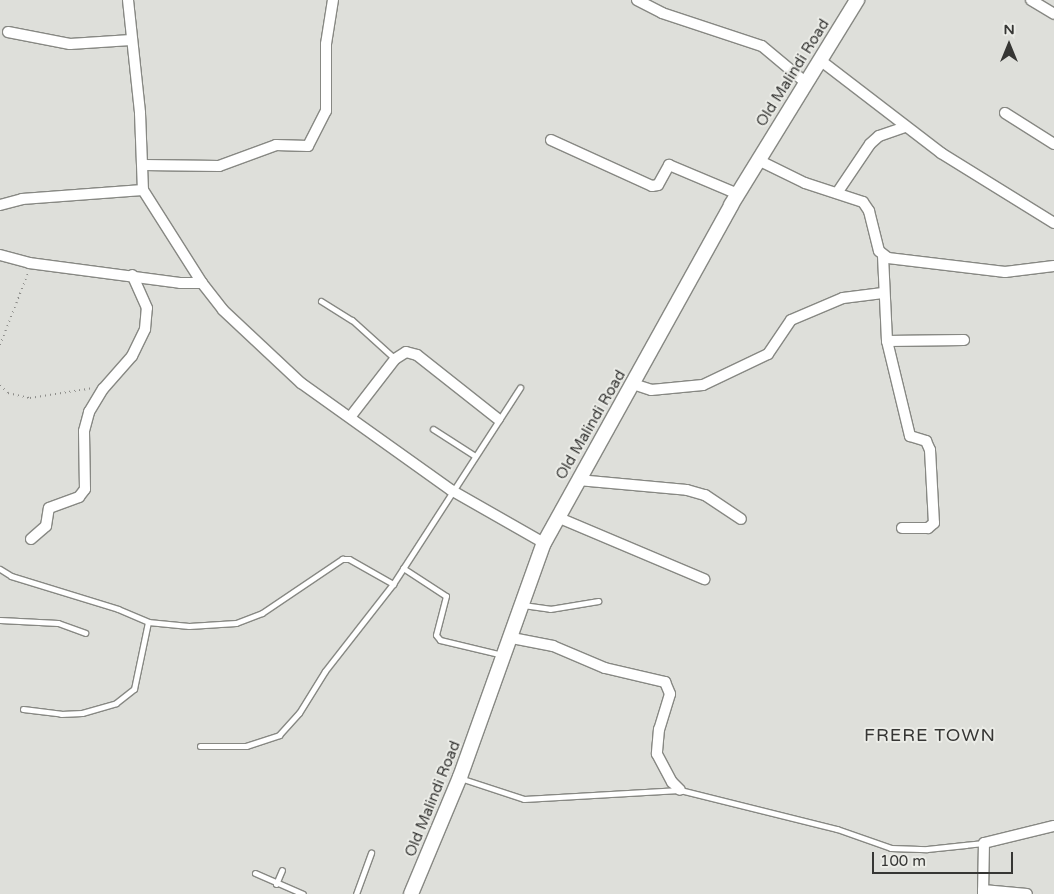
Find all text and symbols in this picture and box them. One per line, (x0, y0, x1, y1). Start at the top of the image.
street label: Old Malindi Road (753, 16, 833, 130)
north arrow (984, 20, 1034, 70)
text: N (1003, 21, 1015, 38)
street label: Old Malindi Road (552, 367, 630, 483)
district label: FRERE TOWN (863, 724, 997, 746)
street label: Old Malindi Road (402, 738, 464, 860)
scale bar (874, 842, 1015, 874)
text: 100 m (880, 852, 926, 870)

